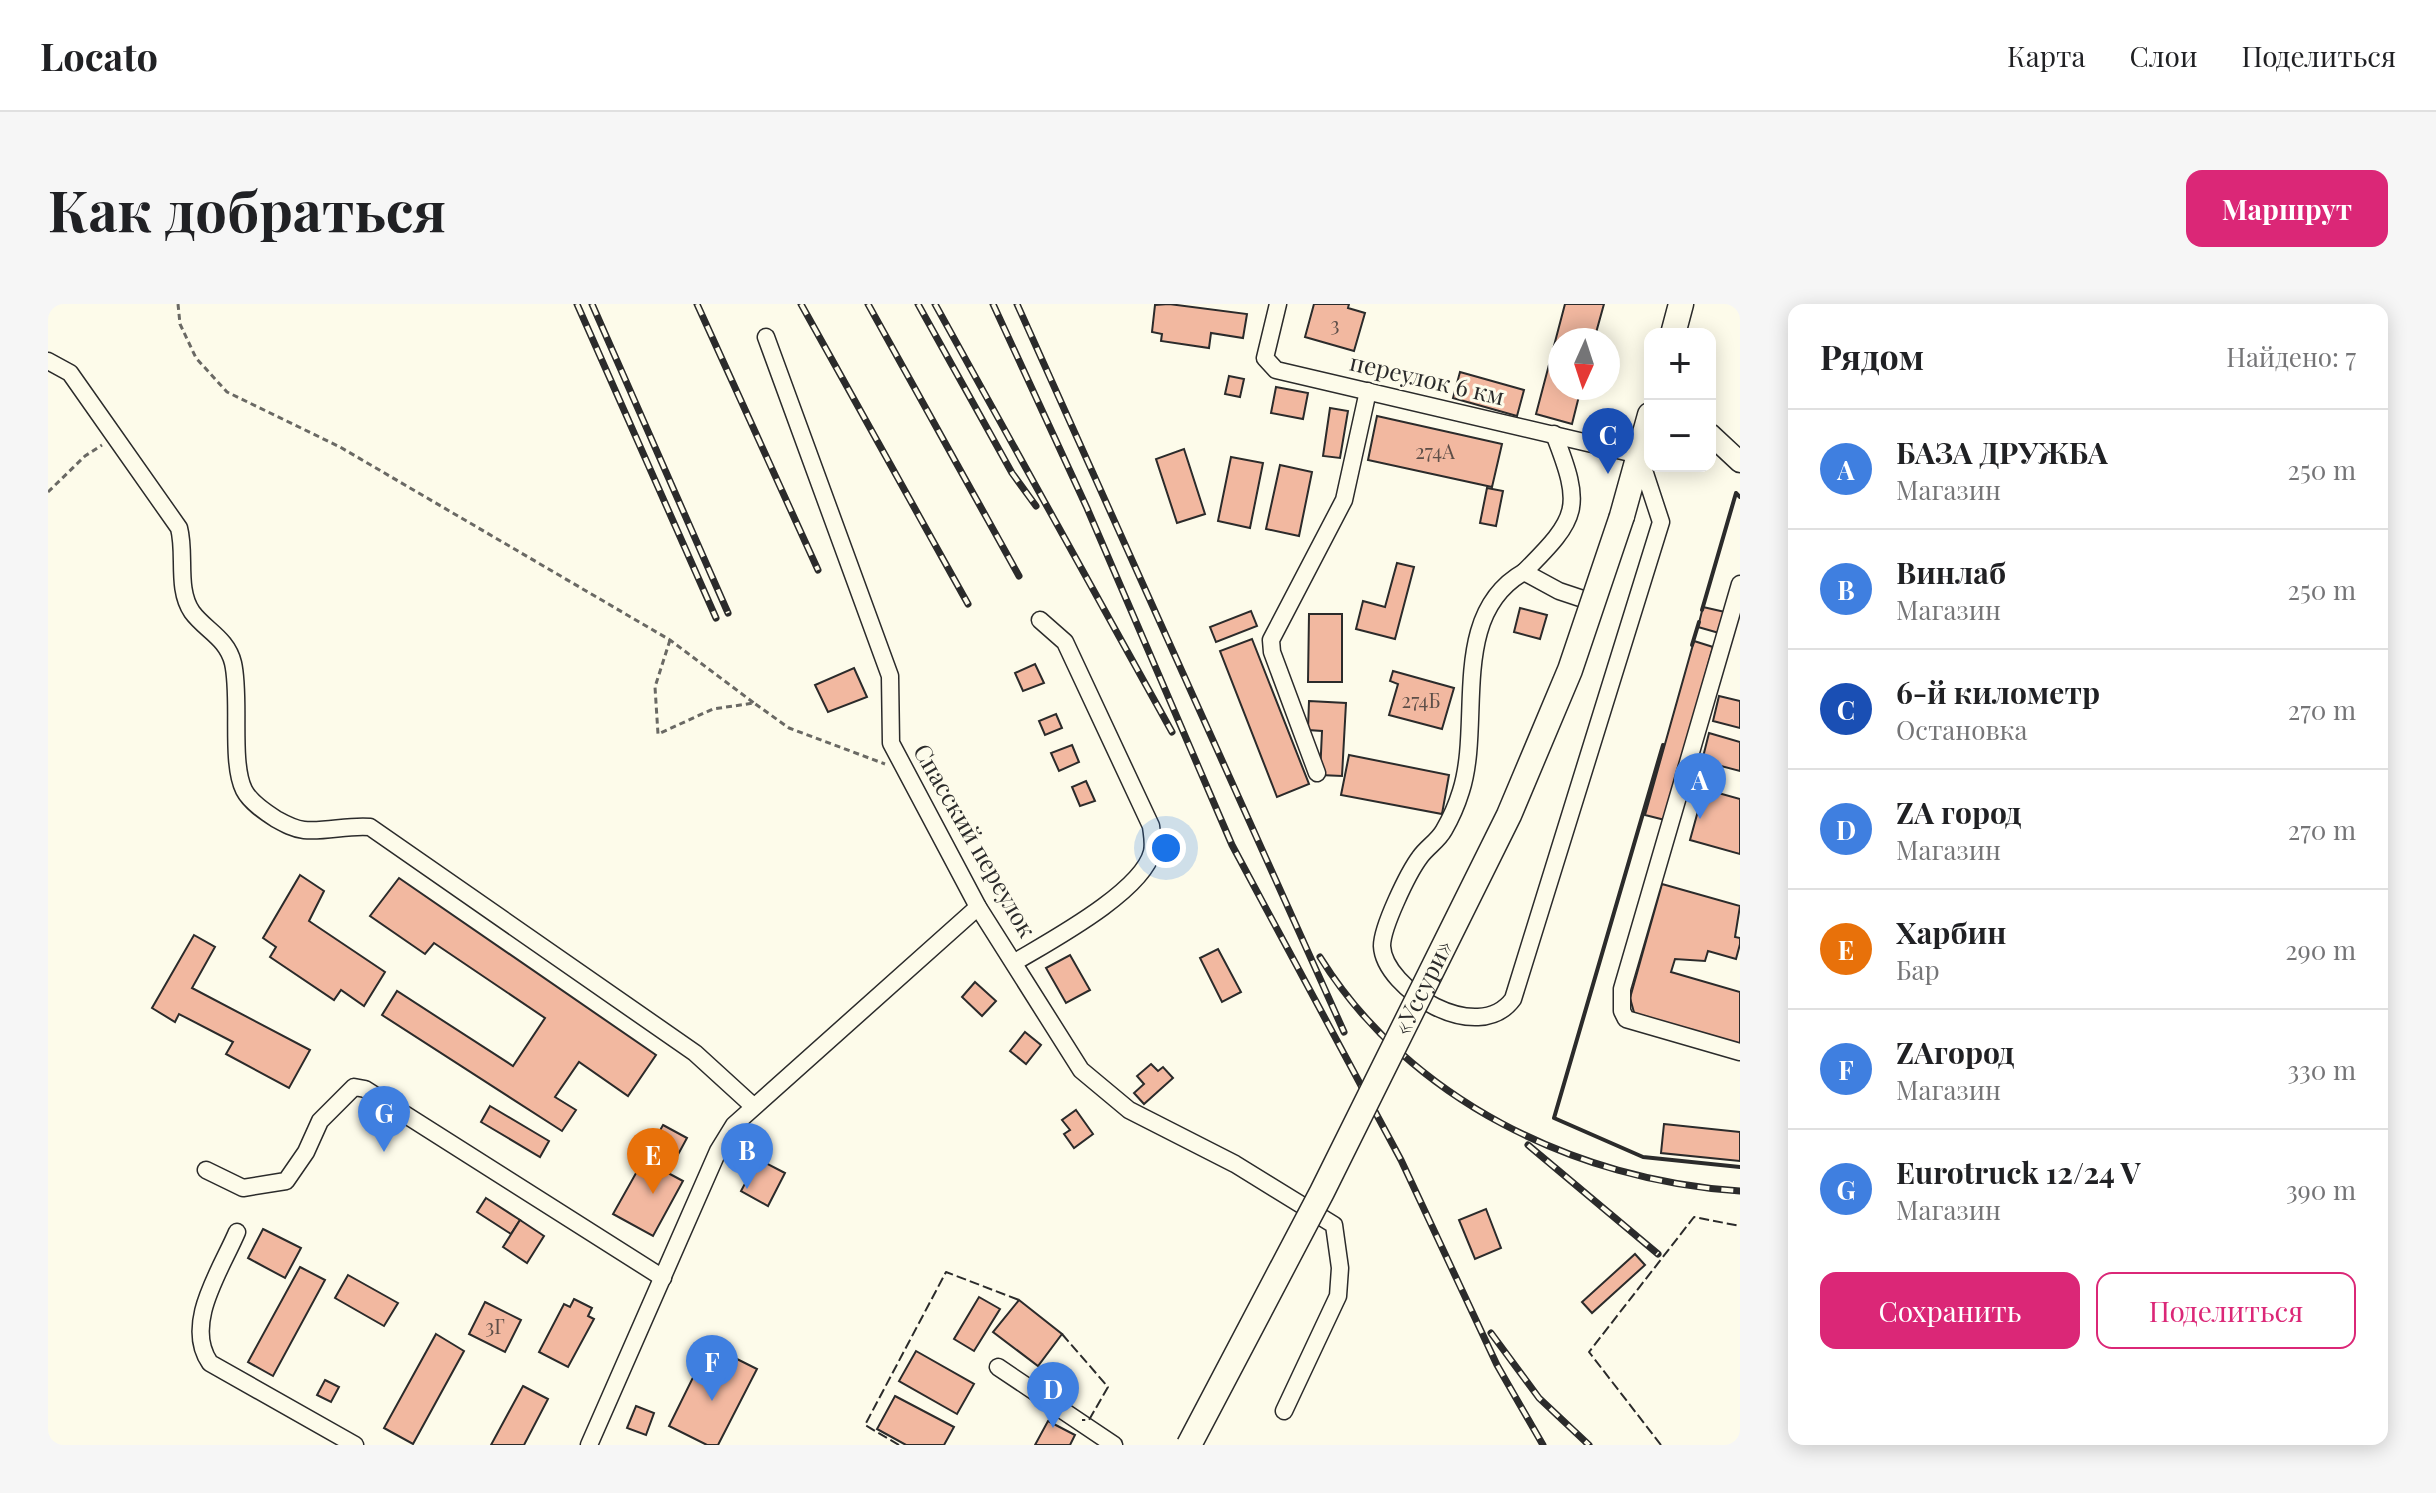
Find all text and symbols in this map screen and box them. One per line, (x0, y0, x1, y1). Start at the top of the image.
text: Locato (40, 30, 158, 81)
text: Карта (2007, 37, 2086, 74)
text: Слои (2130, 37, 2197, 74)
text: Поделиться (2241, 37, 2396, 74)
button: Маршрут (2186, 170, 2388, 247)
text: Как добраться (48, 171, 446, 246)
house number: 3 (1330, 310, 1340, 337)
north arrow (1548, 328, 1620, 400)
map controls (1644, 328, 1716, 472)
button: + (1644, 328, 1716, 400)
text: Рядом (1820, 333, 1924, 379)
text: Найдено: 7 (2226, 339, 2356, 374)
street label: переулок 6 км (1347, 345, 1508, 411)
button: − (1644, 400, 1716, 472)
pin: C (1582, 408, 1634, 474)
text: БАЗА ДРУЖБА (1896, 432, 2108, 472)
house number: 274А (1415, 437, 1455, 464)
text: A (1837, 452, 1855, 487)
text: 250 m (2288, 452, 2356, 487)
text: Магазин (1896, 472, 2001, 507)
text: Винлаб (1896, 552, 2006, 592)
text: B (1837, 572, 1855, 607)
text: 250 m (2288, 572, 2356, 607)
text: Магазин (1896, 592, 2001, 627)
text: 6-й километр (1896, 672, 2100, 712)
house number: 274Б (1402, 686, 1440, 713)
text: C (1837, 692, 1855, 727)
text: 270 m (2288, 692, 2356, 727)
text: Остановка (1896, 712, 2027, 747)
street label: Спасский переулок (907, 737, 1044, 943)
pin: A (1674, 753, 1726, 819)
text: ZA город (1896, 792, 2022, 832)
text: D (1836, 812, 1856, 847)
text: 270 m (2288, 812, 2356, 847)
your location (1146, 828, 1186, 868)
text: Магазин (1896, 832, 2001, 867)
text: Харбин (1896, 912, 2006, 952)
text: E (1838, 932, 1854, 967)
text: 290 m (2285, 932, 2356, 967)
street label: «Уссури» (1385, 934, 1459, 1040)
text: Бар (1896, 952, 1940, 987)
text: ZAгород (1896, 1032, 2015, 1072)
text: F (1838, 1052, 1854, 1087)
text: 330 m (2287, 1052, 2356, 1087)
text: Магазин (1896, 1072, 2001, 1107)
pin: G (358, 1086, 410, 1152)
pin: B (721, 1123, 773, 1189)
pin: E (627, 1128, 679, 1194)
text: Eurotruck 12/24 V (1896, 1152, 2141, 1192)
text: G (1836, 1172, 1856, 1207)
text: 390 m (2286, 1172, 2356, 1207)
text: Магазин (1896, 1192, 2001, 1227)
button: Сохранить (1820, 1272, 2080, 1349)
button: Поделиться (2096, 1272, 2356, 1349)
house number: 3Г (485, 1312, 505, 1339)
pin: F (686, 1335, 738, 1401)
pin: D (1027, 1362, 1079, 1428)

